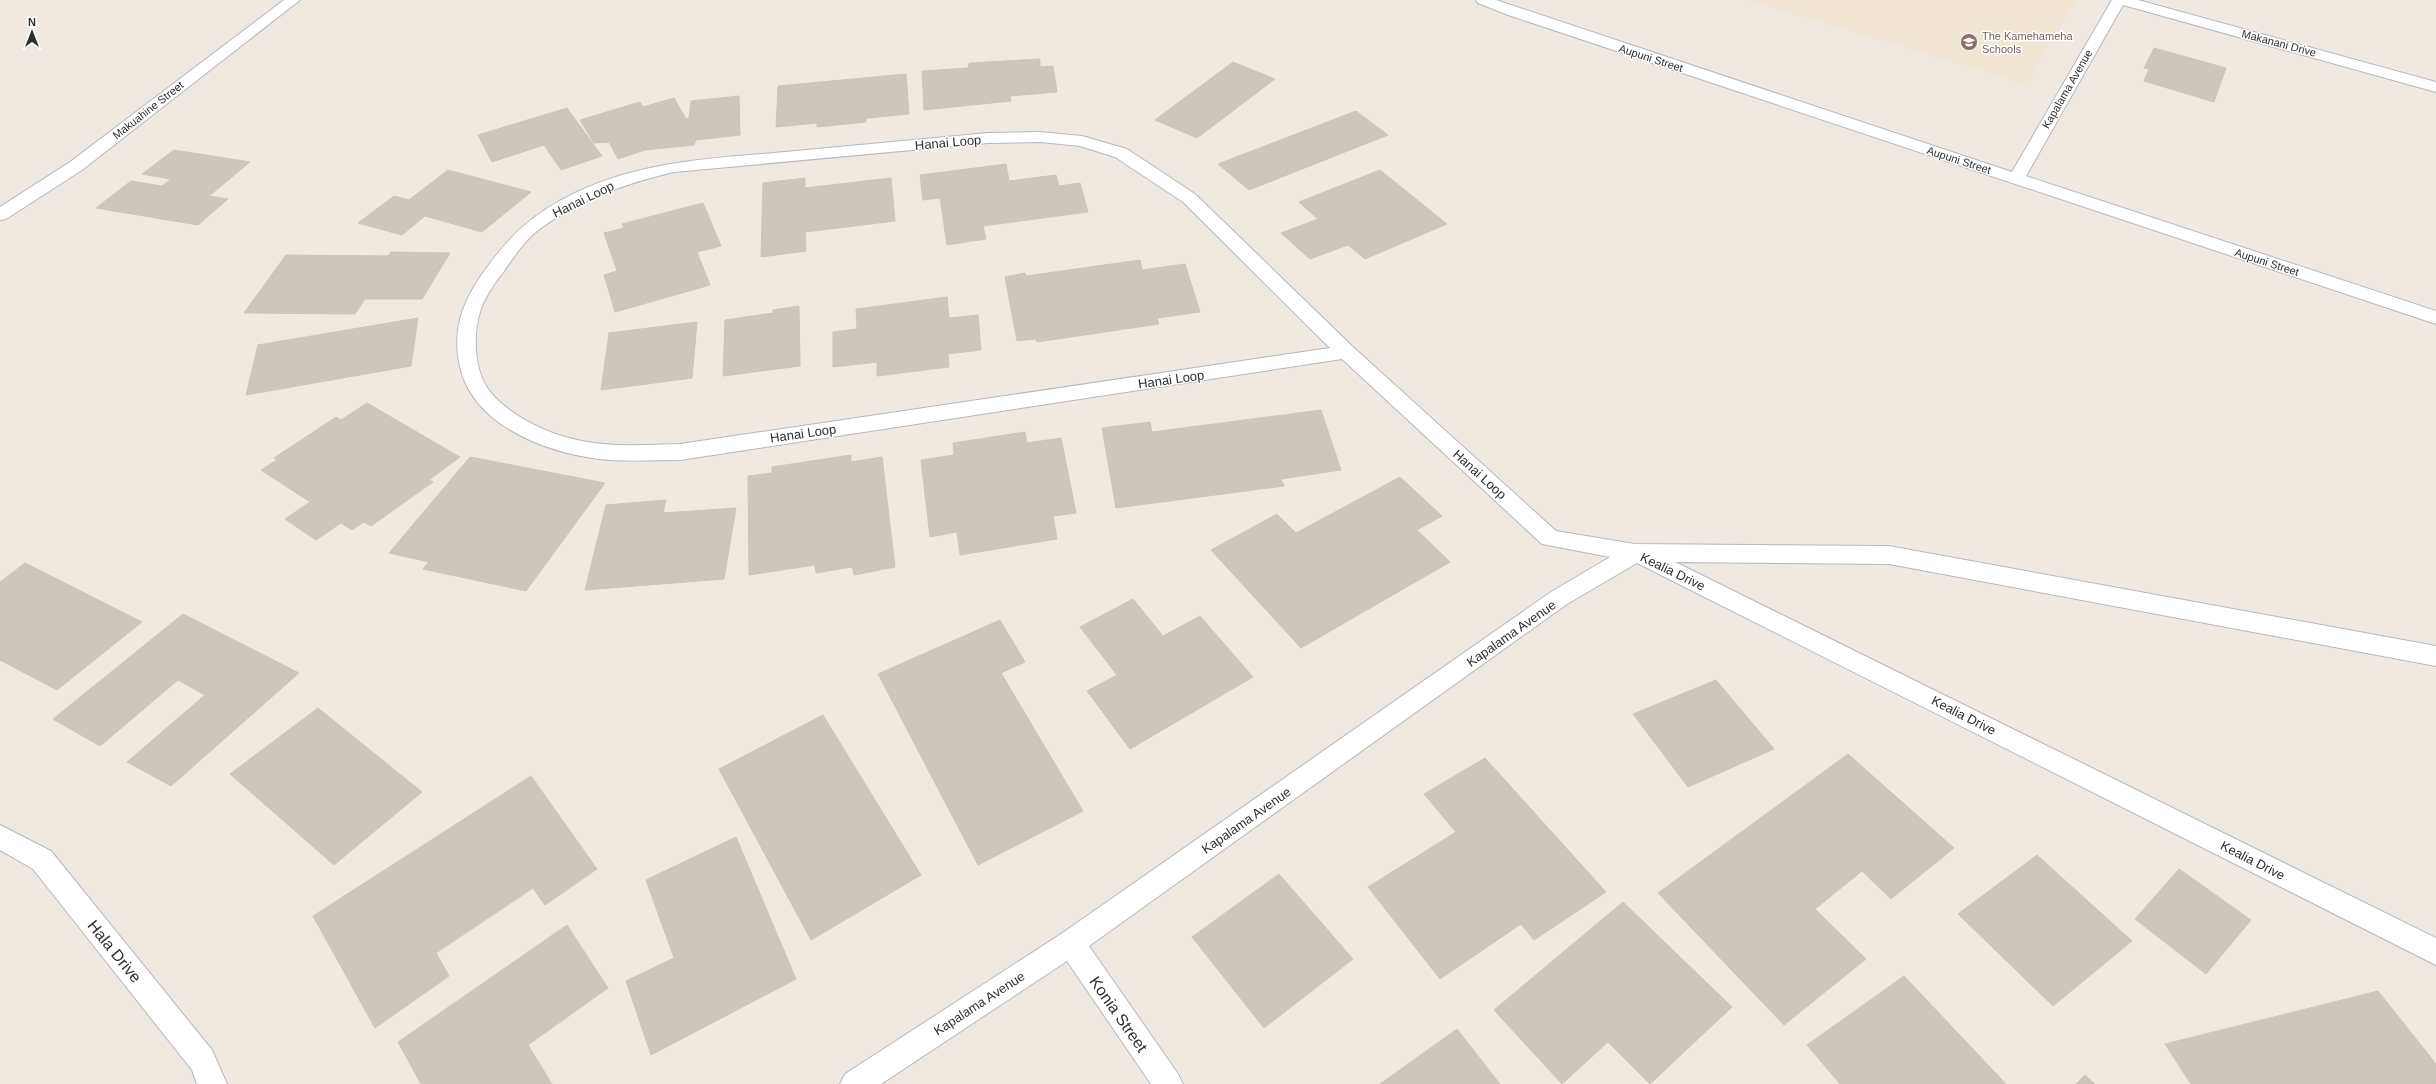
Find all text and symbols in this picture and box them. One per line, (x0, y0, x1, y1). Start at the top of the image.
north arrow (12, 12, 52, 52)
text: N (28, 16, 36, 28)
street label: Makanani Drive (2241, 27, 2317, 59)
place label: The Kamehameha Schools (1982, 30, 2073, 55)
school or university icon: The Kamehameha Schools (1959, 32, 1979, 52)
street label: Aupuni Street (1617, 42, 1685, 74)
street label: Kapalama Avenue (2040, 47, 2094, 131)
street label: Makuahine Street (110, 79, 186, 141)
street label: Hanai Loop (914, 132, 982, 153)
street label: Aupuni Street (1925, 144, 1993, 176)
street label: Hanai Loop (550, 178, 616, 221)
street label: Aupuni Street (2233, 246, 2301, 278)
street label: Hanai Loop (1137, 367, 1205, 392)
street label: Hanai Loop (769, 421, 837, 446)
street label: Hanai Loop (1450, 447, 1509, 502)
street label: Kealia Drive (1638, 549, 1708, 594)
street label: Kapalama Avenue (1464, 597, 1559, 670)
street label: Kealia Drive (1929, 693, 1998, 738)
street label: Kapalama Avenue (1199, 784, 1294, 857)
street label: Kealia Drive (2218, 838, 2287, 883)
street label: Hala Drive (85, 917, 145, 986)
street label: Kapalama Avenue (931, 968, 1028, 1038)
street label: Konia Street (1086, 973, 1151, 1056)

